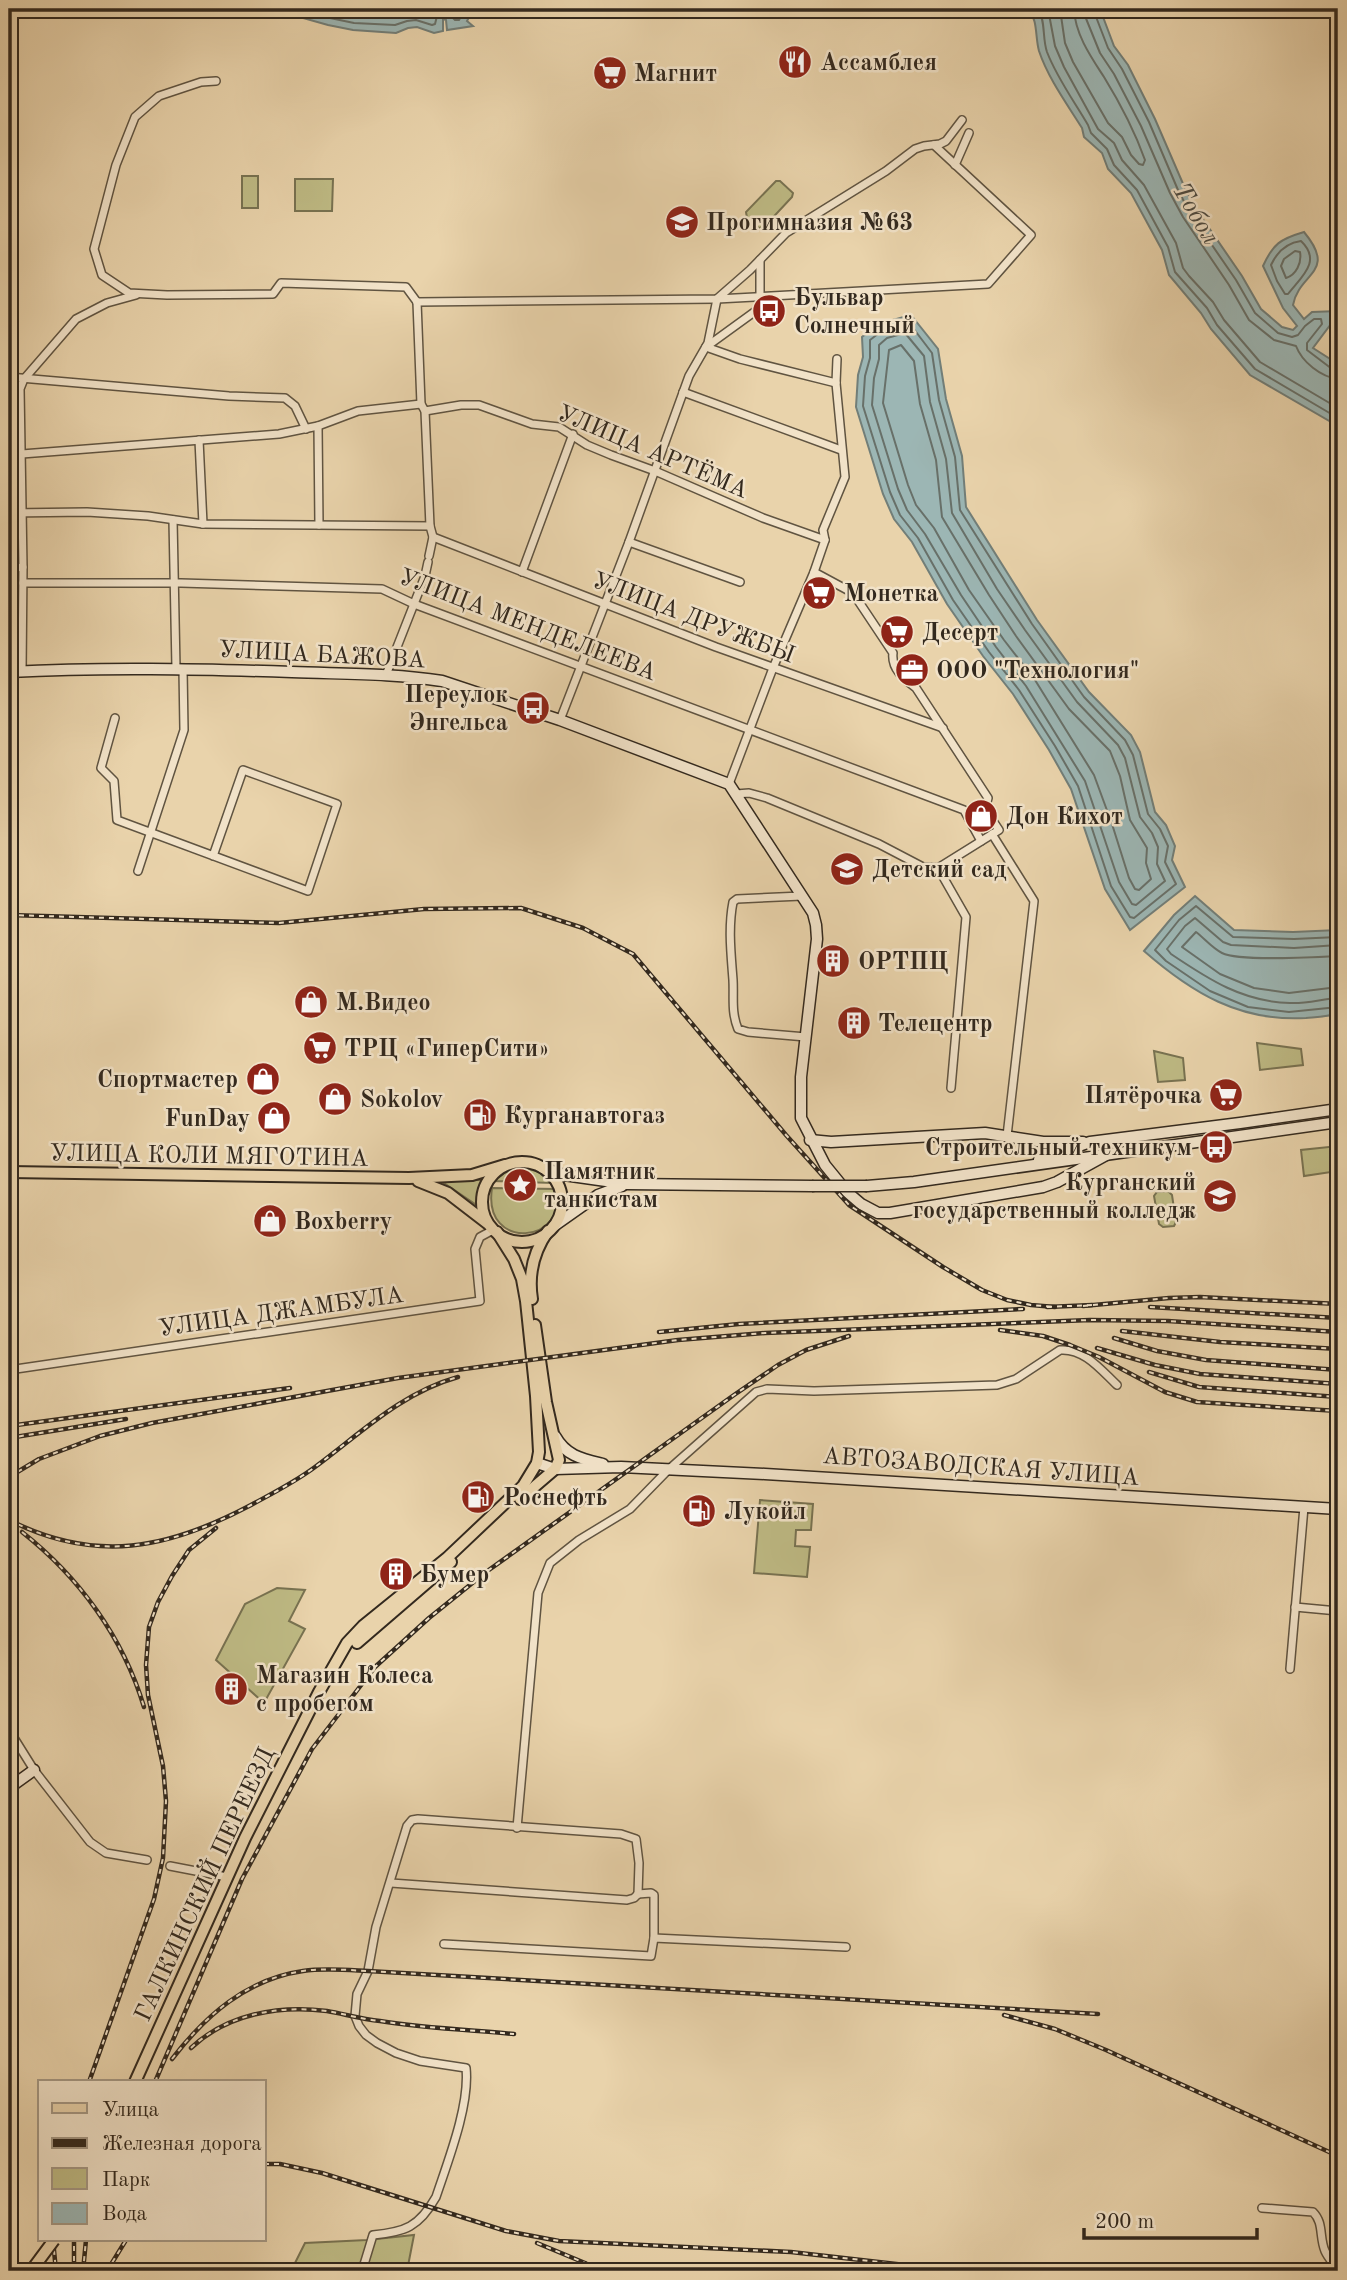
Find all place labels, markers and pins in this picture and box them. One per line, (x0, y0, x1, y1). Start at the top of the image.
restaurant icon: Ассамблея (776, 43, 814, 81)
place label: Ассамблея (820, 52, 937, 76)
supermarket icon: Магнит (591, 54, 629, 92)
place label: Магнит (634, 63, 717, 87)
school or university icon: Прогимназия №63 (663, 203, 701, 241)
place label: Прогимназия №63 (706, 212, 913, 236)
place label: Бульвар Солнечный (794, 287, 915, 339)
bus stop icon: Бульвар Солнечный (750, 292, 788, 330)
supermarket icon: Монетка (800, 574, 838, 612)
place label: Монетка (844, 583, 939, 607)
supermarket icon: Десерт (878, 613, 916, 651)
place label: Десерт (922, 622, 998, 646)
office icon: ООО "Технология" (893, 651, 931, 689)
place label: ООО "Технология" (936, 660, 1139, 684)
place label: Переулок Энгельса (404, 684, 508, 736)
bus stop icon: Переулок Энгельса (514, 689, 552, 727)
shop icon: Дон Кихот (962, 797, 1000, 835)
place label: Дон Кихот (1006, 806, 1123, 830)
school or university icon: Детский сад (828, 850, 866, 888)
place label: Детский сад (872, 859, 1007, 883)
building icon: ОРТПЦ (814, 942, 852, 980)
place label: ОРТПЦ (858, 951, 949, 975)
shop icon: М.Видео (292, 983, 330, 1021)
place label: М.Видео (336, 992, 431, 1016)
building icon: Телецентр (835, 1004, 873, 1042)
place label: Телецентр (878, 1013, 993, 1037)
supermarket icon: ТРЦ «ГиперСити» (301, 1029, 339, 1067)
place label: ТРЦ «ГиперСити» (344, 1038, 550, 1062)
shop icon: Спортмастер (244, 1060, 282, 1098)
place label: Спортмастер (97, 1069, 238, 1093)
supermarket icon: Пятёрочка (1207, 1076, 1245, 1114)
shop icon: Sokolov (316, 1080, 354, 1118)
place label: Пятёрочка (1084, 1085, 1202, 1109)
place label: Sokolov (360, 1089, 443, 1113)
fuel station icon: Курганавтогаз (461, 1096, 499, 1134)
shop icon: FunDay (255, 1099, 293, 1137)
place label: Курганавтогаз (504, 1105, 665, 1129)
place label: FunDay (164, 1108, 250, 1132)
bus stop icon: Строительный техникум (1197, 1128, 1235, 1166)
place label: Строительный техникум (925, 1137, 1192, 1161)
place label: Памятник танкистам (544, 1161, 658, 1213)
place icon: Памятник танкистам (501, 1166, 539, 1204)
place label: Курганский государственный колледж (913, 1172, 1196, 1224)
school or university icon: Курганский государственный колледж (1201, 1177, 1239, 1215)
shop icon: Boxberry (251, 1202, 289, 1240)
place label: Boxberry (294, 1211, 392, 1235)
fuel station icon: Роснефть (459, 1478, 497, 1516)
place label: Роснефть (503, 1487, 608, 1511)
fuel station icon: Лукойл (680, 1492, 718, 1530)
place label: Лукойл (724, 1501, 806, 1525)
building icon: Бумер (377, 1555, 415, 1593)
place label: Бумер (420, 1564, 489, 1588)
place label: Магазин Колеса с пробегом (256, 1665, 433, 1717)
building icon: Магазин Колеса с пробегом (212, 1670, 250, 1708)

